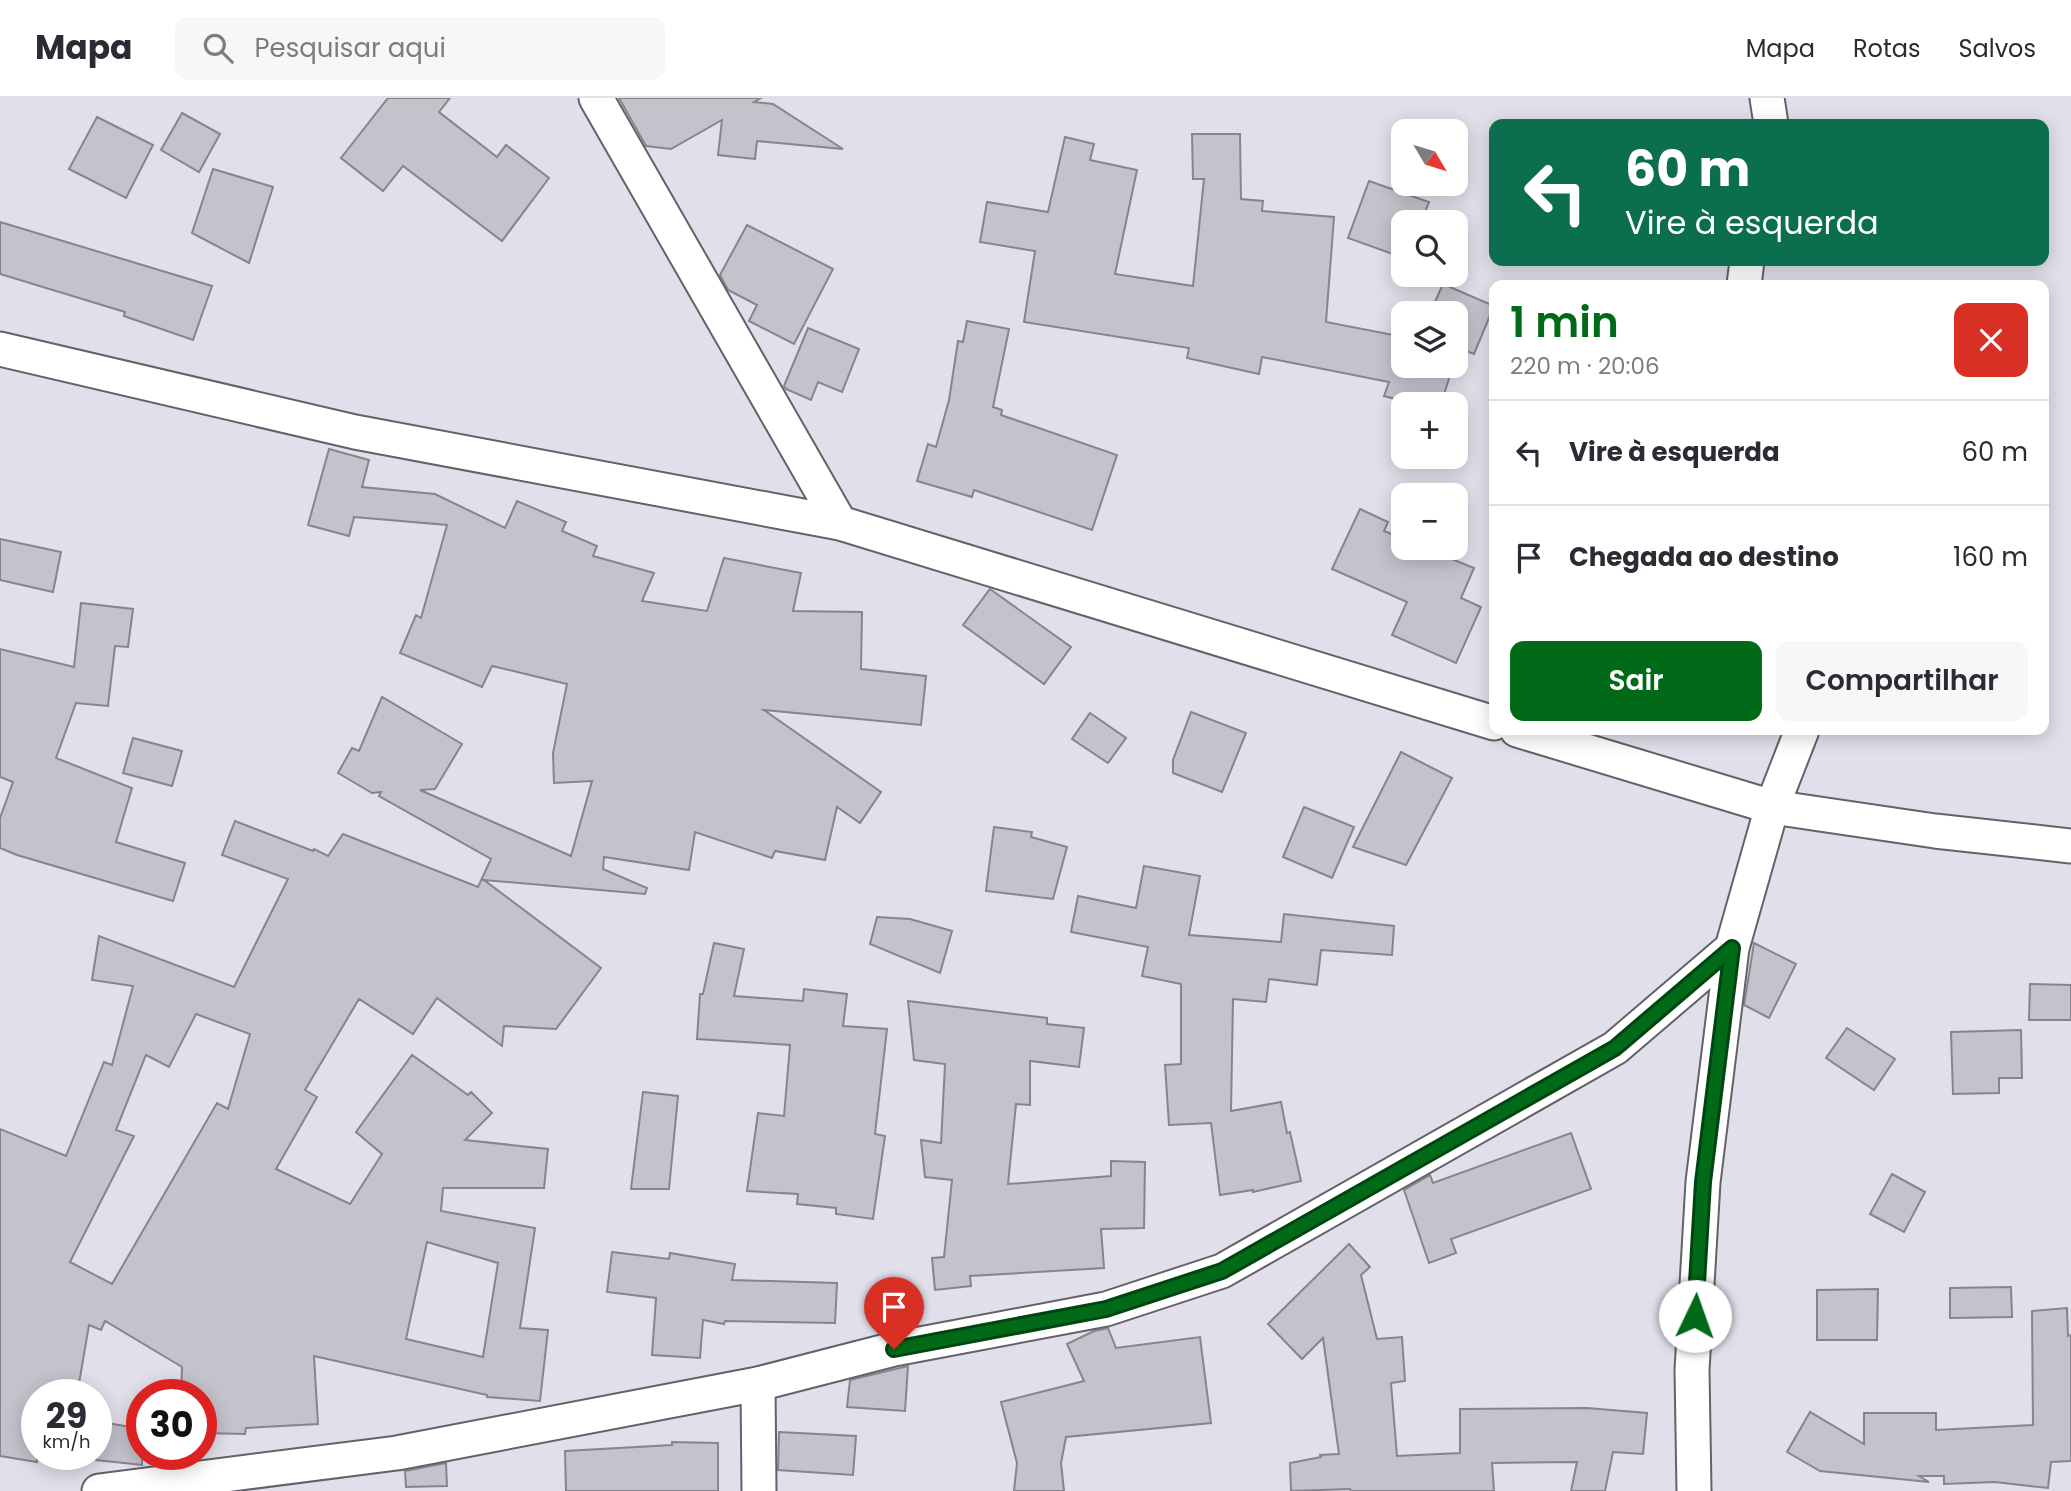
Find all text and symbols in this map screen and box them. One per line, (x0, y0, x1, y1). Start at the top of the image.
search box (175, 17, 665, 80)
text: Mapa (35, 24, 133, 71)
icon: search (199, 29, 237, 67)
text: Pesquisar aqui (255, 30, 446, 66)
text: Mapa (1746, 32, 1815, 65)
text: Rotas (1853, 32, 1920, 65)
text: Salvos (1958, 32, 2036, 65)
north arrow (1391, 119, 1468, 196)
map controls (1391, 119, 1468, 560)
text: 60 m (1625, 135, 1750, 203)
icon: left (1510, 147, 1601, 238)
text: Vire à esquerda (1625, 200, 1879, 245)
button: search (1391, 210, 1468, 287)
text: 1 min (1510, 293, 1619, 352)
button: layers (1391, 301, 1468, 378)
button: close (1954, 303, 2028, 377)
text: 220 m · 20:06 (1510, 350, 1660, 382)
button: + (1391, 392, 1468, 469)
icon: left (1510, 434, 1548, 472)
text: Vire à esquerda (1569, 434, 1780, 470)
text: 60 m (1961, 434, 2028, 470)
button: − (1391, 483, 1468, 560)
icon: arrive (1510, 539, 1548, 577)
text: Chegada ao destino (1569, 539, 1839, 575)
text: 160 m (1953, 539, 2028, 575)
button: Sair (1510, 641, 1762, 721)
button: Compartilhar (1776, 641, 2028, 721)
pin (864, 1277, 924, 1349)
position arrow (1658, 1279, 1732, 1353)
icon: arrive (875, 1288, 913, 1326)
speed limit sign: 30 (126, 1379, 217, 1470)
text: 29 (46, 1391, 87, 1440)
text: km/h (43, 1429, 90, 1454)

